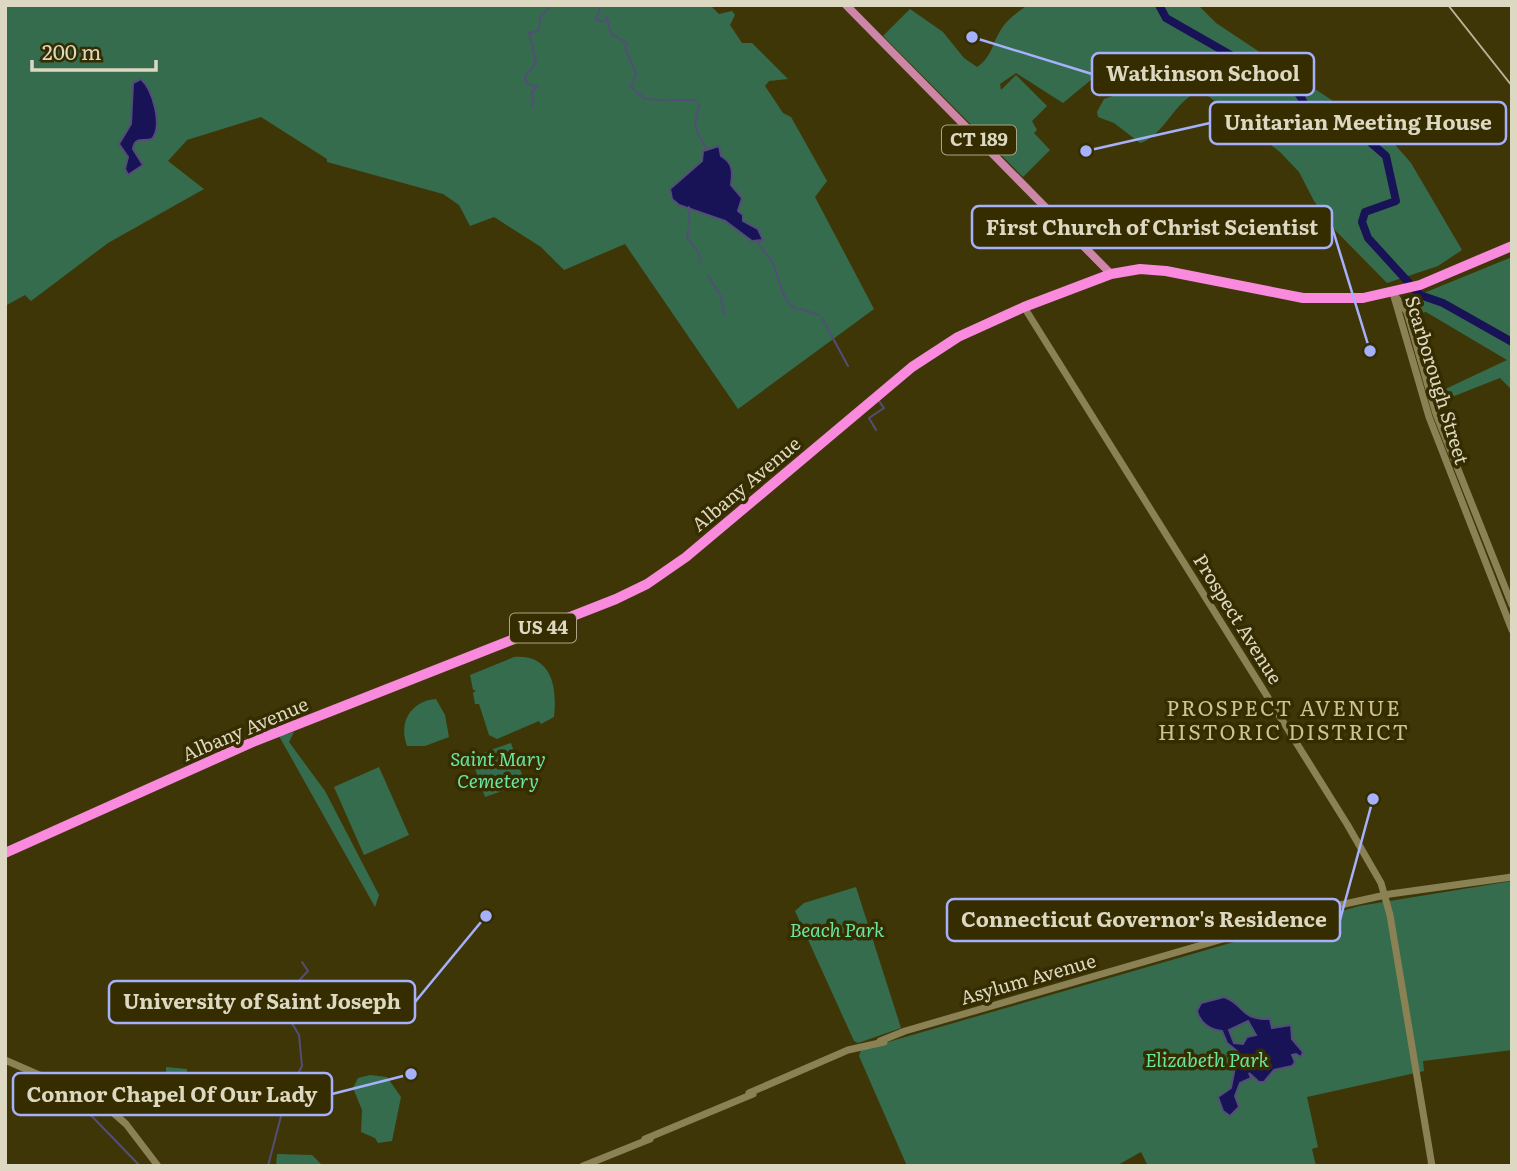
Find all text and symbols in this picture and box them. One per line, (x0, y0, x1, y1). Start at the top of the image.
scale bar (32, 28, 156, 72)
text: 200 m (42, 35, 102, 66)
callout: Watkinson School (1092, 53, 1314, 95)
text: Watkinson School (1106, 56, 1300, 87)
callout: Unitarian Meeting House (1210, 102, 1506, 144)
text: Unitarian Meeting House (1224, 105, 1492, 136)
road number: CT 189 (942, 125, 1016, 154)
callout: First Church of Christ Scientist (972, 206, 1332, 248)
text: First Church of Christ Scientist (986, 210, 1319, 241)
street label: Scarborough Street (1399, 292, 1477, 468)
street label: Albany Avenue (685, 429, 806, 537)
street label: Prospect Avenue (1188, 548, 1290, 689)
road number: US 44 (510, 614, 576, 642)
street label: Albany Avenue (177, 689, 312, 767)
district label: PROSPECT AVENUE HISTORIC DISTRICT (1158, 691, 1410, 746)
park label: Saint Mary Cemetery (450, 744, 546, 794)
callout: Connecticut Governor's Residence (947, 899, 1340, 941)
text: Connecticut Governor's Residence (961, 902, 1327, 933)
park label: Beach Park (789, 915, 885, 943)
street label: Asylum Avenue (957, 945, 1099, 1011)
callout: University of Saint Joseph (109, 981, 415, 1023)
text: University of Saint Joseph (123, 984, 401, 1015)
park label: Elizabeth Park (1145, 1045, 1269, 1073)
callout: Connor Chapel Of Our Lady (13, 1073, 332, 1115)
text: Connor Chapel Of Our Lady (27, 1077, 318, 1108)

